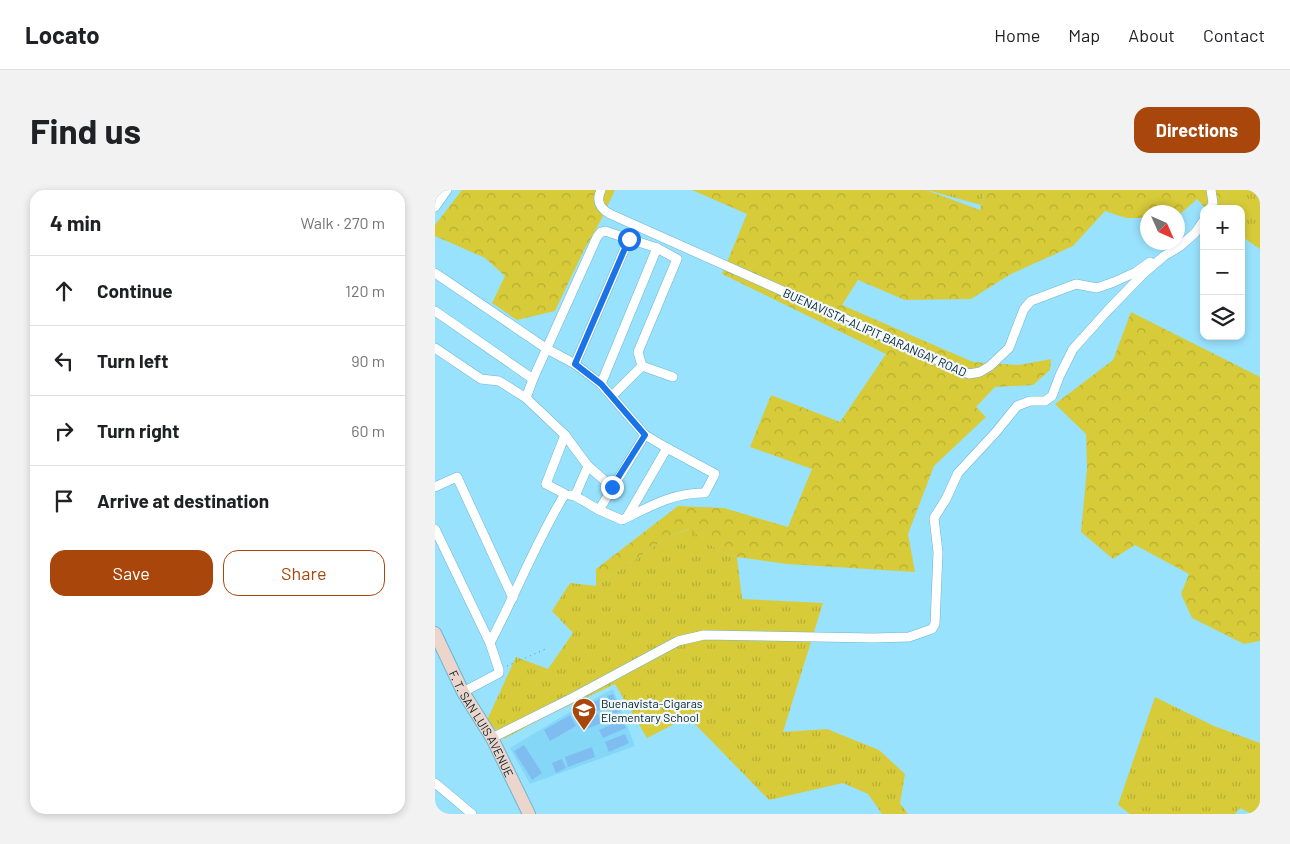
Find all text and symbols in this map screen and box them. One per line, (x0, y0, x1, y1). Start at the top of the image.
text: Locato (25, 20, 100, 49)
text: Home (994, 24, 1040, 46)
text: Map (1068, 24, 1100, 46)
text: About (1128, 24, 1175, 46)
text: Contact (1203, 24, 1265, 46)
button: Directions (1134, 107, 1260, 153)
text: Find us (30, 109, 141, 151)
north arrow (1140, 205, 1185, 250)
map controls (1200, 205, 1245, 340)
button: + (1200, 205, 1245, 250)
text: 4 min (50, 210, 101, 235)
text: Walk · 270 m (300, 213, 385, 232)
route start (618, 228, 641, 251)
button: − (1200, 250, 1245, 295)
icon: ahead (50, 277, 78, 305)
text: Continue (97, 279, 173, 302)
text: 120 m (345, 281, 385, 300)
street label: BUENAVISTA-ALIPIT BARANGAY ROAD (781, 285, 969, 379)
button: layers (1200, 295, 1245, 340)
icon: left (50, 347, 78, 375)
text: Turn left (97, 349, 168, 372)
text: 90 m (351, 351, 385, 370)
icon: right (50, 417, 78, 445)
text: Turn right (97, 419, 179, 442)
text: 60 m (351, 421, 385, 440)
route end (601, 476, 624, 499)
icon: arrive (50, 487, 78, 515)
text: Arrive at destination (97, 489, 269, 512)
button: Save (50, 550, 213, 596)
button: Share (223, 550, 385, 596)
street label: F. T. SAN LUIS AVENUE (447, 668, 517, 779)
place label: Buenavista-Cigaras Elementary School (601, 696, 703, 724)
school or university icon: Buenavista-Cigaras Elementary School (571, 697, 597, 731)

